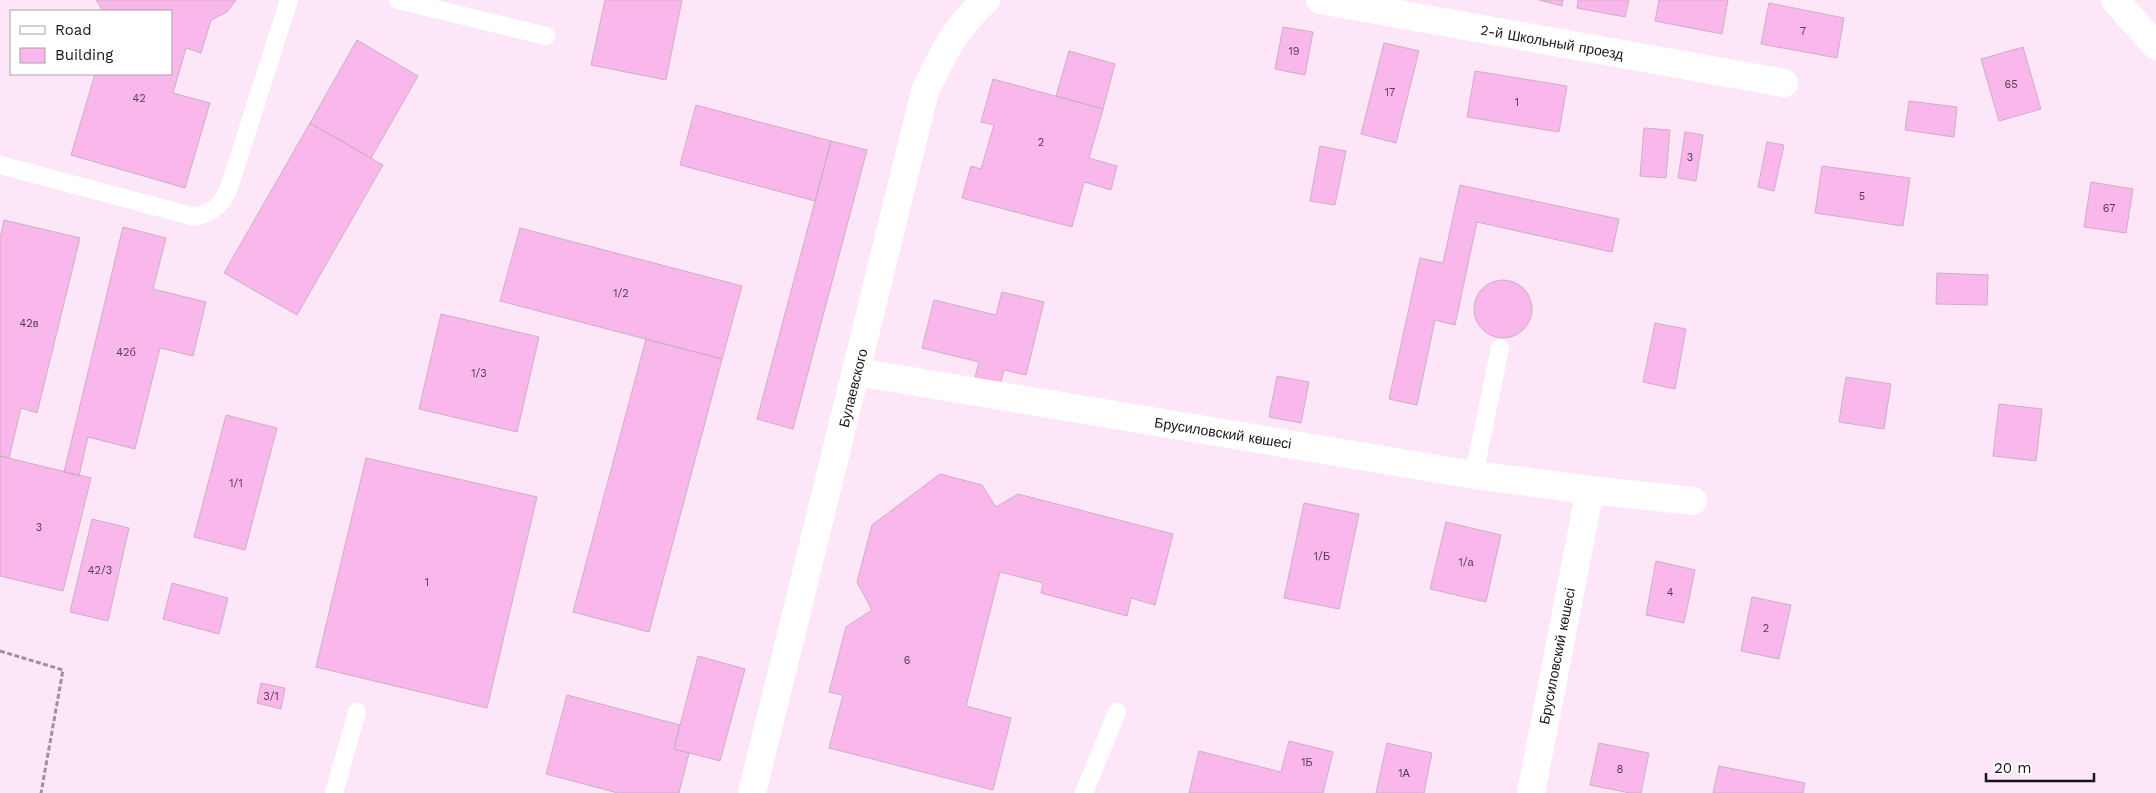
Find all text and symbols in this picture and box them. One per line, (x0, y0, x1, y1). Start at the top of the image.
legend (10, 10, 172, 75)
text: Road (55, 21, 92, 39)
street label: 2-й Школьный проезд (1479, 22, 1625, 62)
house number: 7 (1800, 25, 1806, 38)
house number: 19 (1288, 45, 1300, 58)
text: Building (55, 46, 113, 64)
house number: 65 (2004, 78, 2018, 91)
house number: 17 (1385, 86, 1395, 99)
house number: 42 (132, 92, 146, 105)
house number: 1 (1515, 96, 1519, 109)
house number: 2 (1038, 136, 1044, 149)
house number: 3 (1687, 151, 1693, 164)
house number: 5 (1859, 190, 1865, 203)
house number: 67 (2103, 202, 2115, 215)
house number: 1/2 (613, 287, 629, 300)
house number: 42в (20, 317, 39, 330)
house number: 42б (116, 346, 136, 359)
street label: Булаевского (836, 347, 871, 429)
house number: 1/3 (471, 367, 487, 380)
street label: Брусиловский көшесі (1153, 414, 1293, 452)
house number: 1/1 (229, 477, 243, 490)
house number: 3 (36, 521, 42, 534)
house number: 1/Б (1314, 550, 1330, 563)
house number: 1/а (1458, 556, 1474, 569)
house number: 42/3 (88, 564, 112, 577)
house number: 1 (425, 576, 429, 589)
house number: 4 (1667, 586, 1674, 599)
street label: Брусиловский көшесі (1536, 587, 1578, 725)
house number: 2 (1763, 622, 1769, 635)
house number: 6 (904, 654, 911, 667)
house number: 3/1 (263, 690, 279, 703)
scale bar (1986, 750, 2094, 782)
house number: 1Б (1301, 756, 1313, 769)
text: 20 m (1994, 759, 2032, 777)
house number: 8 (1617, 763, 1624, 776)
house number: 1А (1398, 767, 1410, 780)

